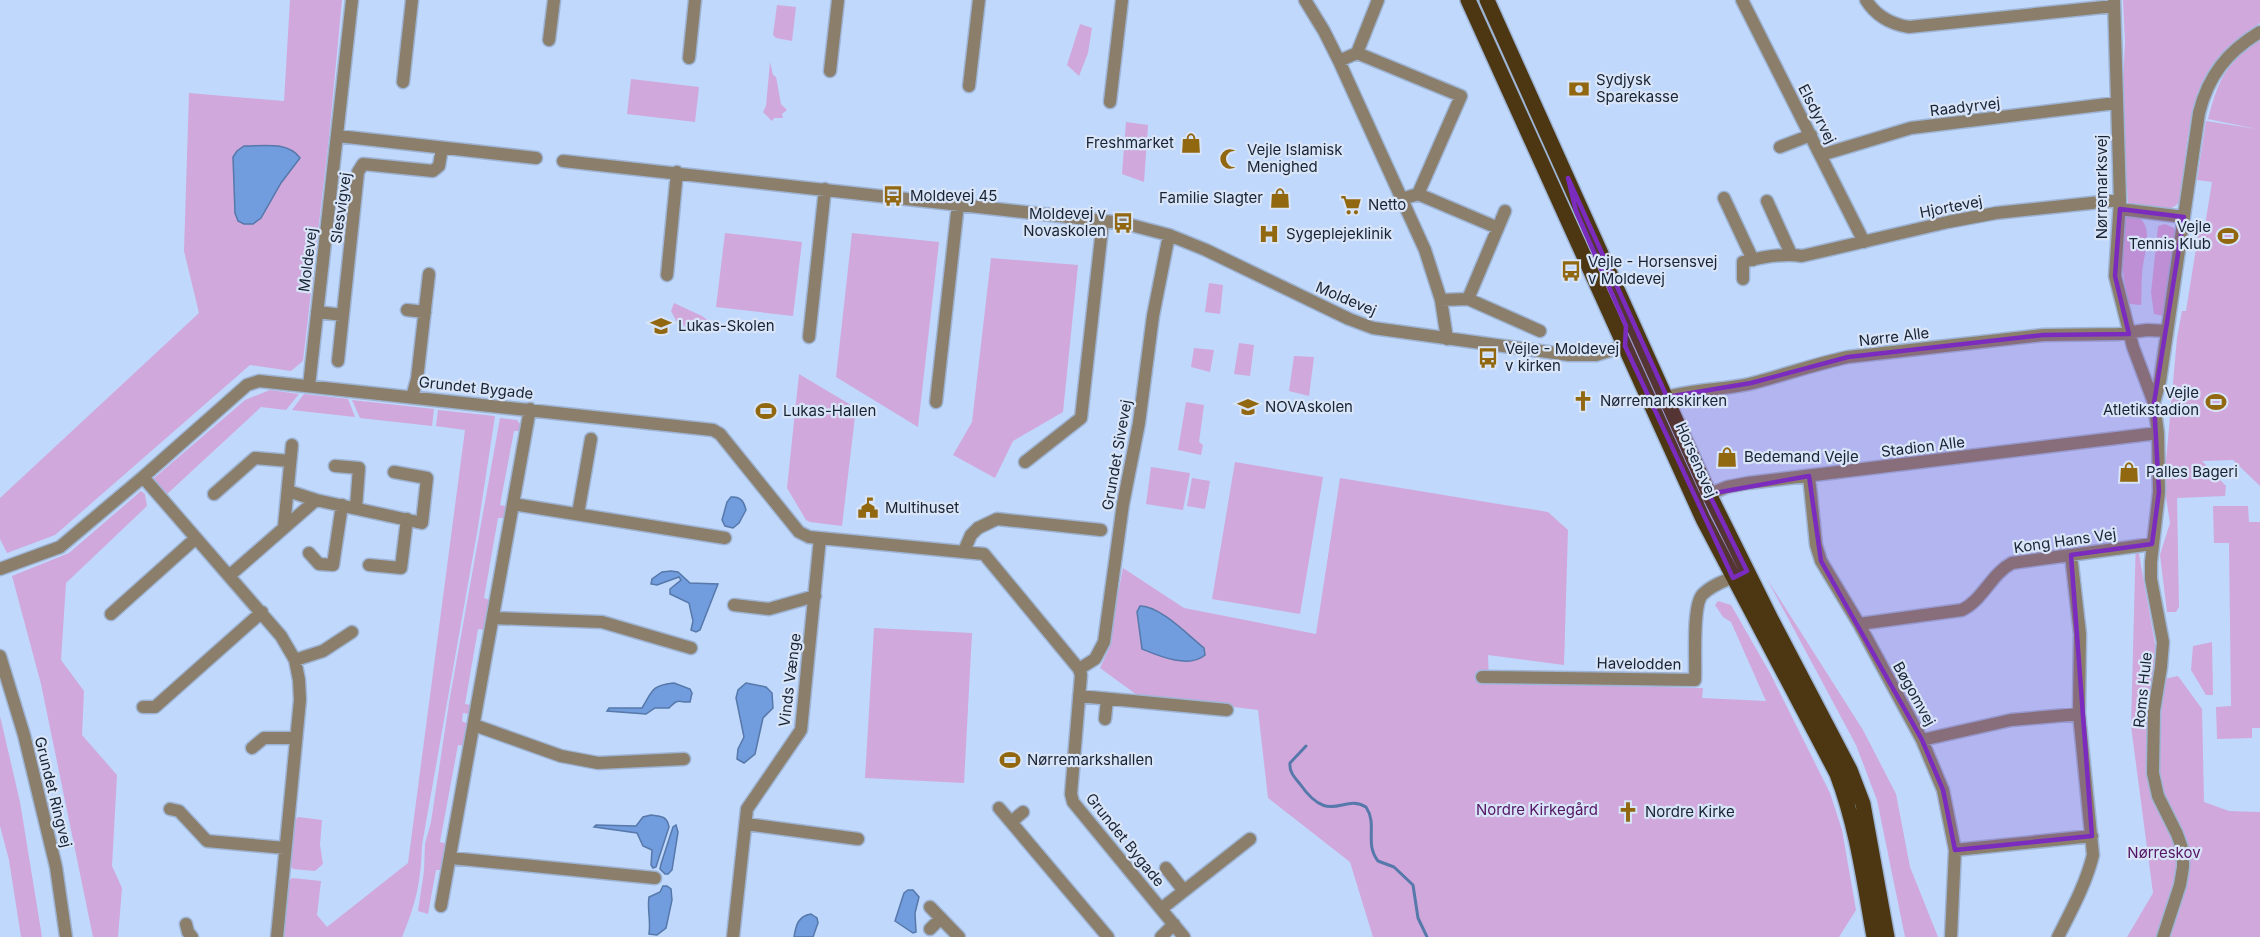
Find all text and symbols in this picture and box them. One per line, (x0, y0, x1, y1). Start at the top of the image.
place label: Sydjysk Sparekasse (1596, 70, 1679, 106)
bank icon: Sydjysk Sparekasse (1567, 77, 1591, 101)
street label: Elsdyrvej (1794, 81, 1841, 147)
street label: Raadyrvej (1929, 93, 2001, 120)
shop icon: Freshmarket (1179, 131, 1203, 155)
place label: Freshmarket (1086, 133, 1174, 152)
street label: Nørremarksvej (2092, 135, 2111, 239)
place label: Vejle Islamisk Menighed (1247, 140, 1343, 176)
mosque icon: Vejle Islamisk Menighed (1218, 147, 1242, 171)
street label: Slesvigvej (326, 171, 355, 245)
bus stop icon: Moldevej 45 (881, 184, 905, 208)
place label: Moldevej 45 (910, 186, 997, 205)
shop icon: Familie Slagter (1268, 186, 1292, 210)
place label: Familie Slagter (1159, 188, 1263, 207)
street label: Hjortevej (1918, 191, 1984, 222)
supermarket icon: Netto (1339, 193, 1363, 217)
place label: Netto (1368, 195, 1406, 214)
place label: Moldevej v Novaskolen (1023, 204, 1107, 240)
bus stop icon: Moldevej v Novaskolen (1111, 211, 1135, 235)
place label: Vejle Tennis Klub (2128, 217, 2211, 253)
hospital icon: Sygeplejeklinik (1257, 222, 1281, 246)
place label: Sygeplejeklinik (1286, 224, 1393, 243)
sports icon: Vejle Tennis Klub (2216, 224, 2240, 248)
street label: Moldevej (294, 227, 321, 293)
place label: Vejle - Horsensvej v Moldevej (1588, 252, 1717, 288)
bus stop icon: Vejle - Horsensvej v Moldevej (1559, 259, 1583, 283)
street label: Moldevej (1313, 277, 1380, 320)
school or university icon: Lukas-Skolen (649, 314, 673, 338)
place label: Lukas-Skolen (678, 316, 775, 335)
street label: Nørre Alle (1858, 323, 1930, 350)
place label: Vejle - Moldevej v kirken (1505, 339, 1619, 375)
bus stop icon: Vejle - Moldevej v kirken (1476, 346, 1500, 370)
street label: Grundet Bygade (418, 372, 534, 403)
place label: Vejle Atletikstadion (2103, 383, 2199, 419)
church icon: Nørremarkskirken (1571, 389, 1595, 413)
sports icon: Vejle Atletikstadion (2204, 390, 2228, 414)
place label: Nørremarkskirken (1600, 391, 1727, 410)
school or university icon: NOVAskolen (1236, 395, 1260, 419)
place label: NOVAskolen (1265, 397, 1353, 416)
street label: Grundet Sivevej (1097, 398, 1136, 512)
sports icon: Lukas-Hallen (754, 399, 778, 423)
place label: Lukas-Hallen (783, 401, 876, 420)
street label: Horsensvej (1672, 420, 1721, 500)
street label: Stadion Alle (1880, 432, 1966, 461)
shop icon: Bedemand Vejle (1715, 445, 1739, 469)
place label: Bedemand Vejle (1744, 447, 1859, 466)
shop icon: Palles Bageri (2117, 460, 2141, 484)
place label: Palles Bageri (2146, 462, 2238, 481)
public building icon: Multihuset (856, 496, 880, 520)
place label: Multihuset (885, 498, 959, 517)
street label: Kong Hans Vej (2012, 524, 2117, 557)
street label: Vinds Vænge (774, 632, 805, 728)
street label: Roms Hule (2129, 651, 2156, 729)
street label: Havelodden (1596, 653, 1682, 674)
street label: Bøgomvej (1889, 658, 1940, 729)
street label: Grundet Ringvej (31, 735, 76, 849)
sports icon: Nørremarkshallen (998, 748, 1022, 772)
place label: Nørremarkshallen (1027, 750, 1153, 769)
street label: Grundet Bygade (1082, 789, 1169, 890)
park label: Nordre Kirkegård (1476, 800, 1598, 819)
church icon: Nordre Kirke (1616, 800, 1640, 824)
place label: Nordre Kirke (1645, 802, 1735, 821)
park label: Nørreskov (2127, 843, 2201, 862)

